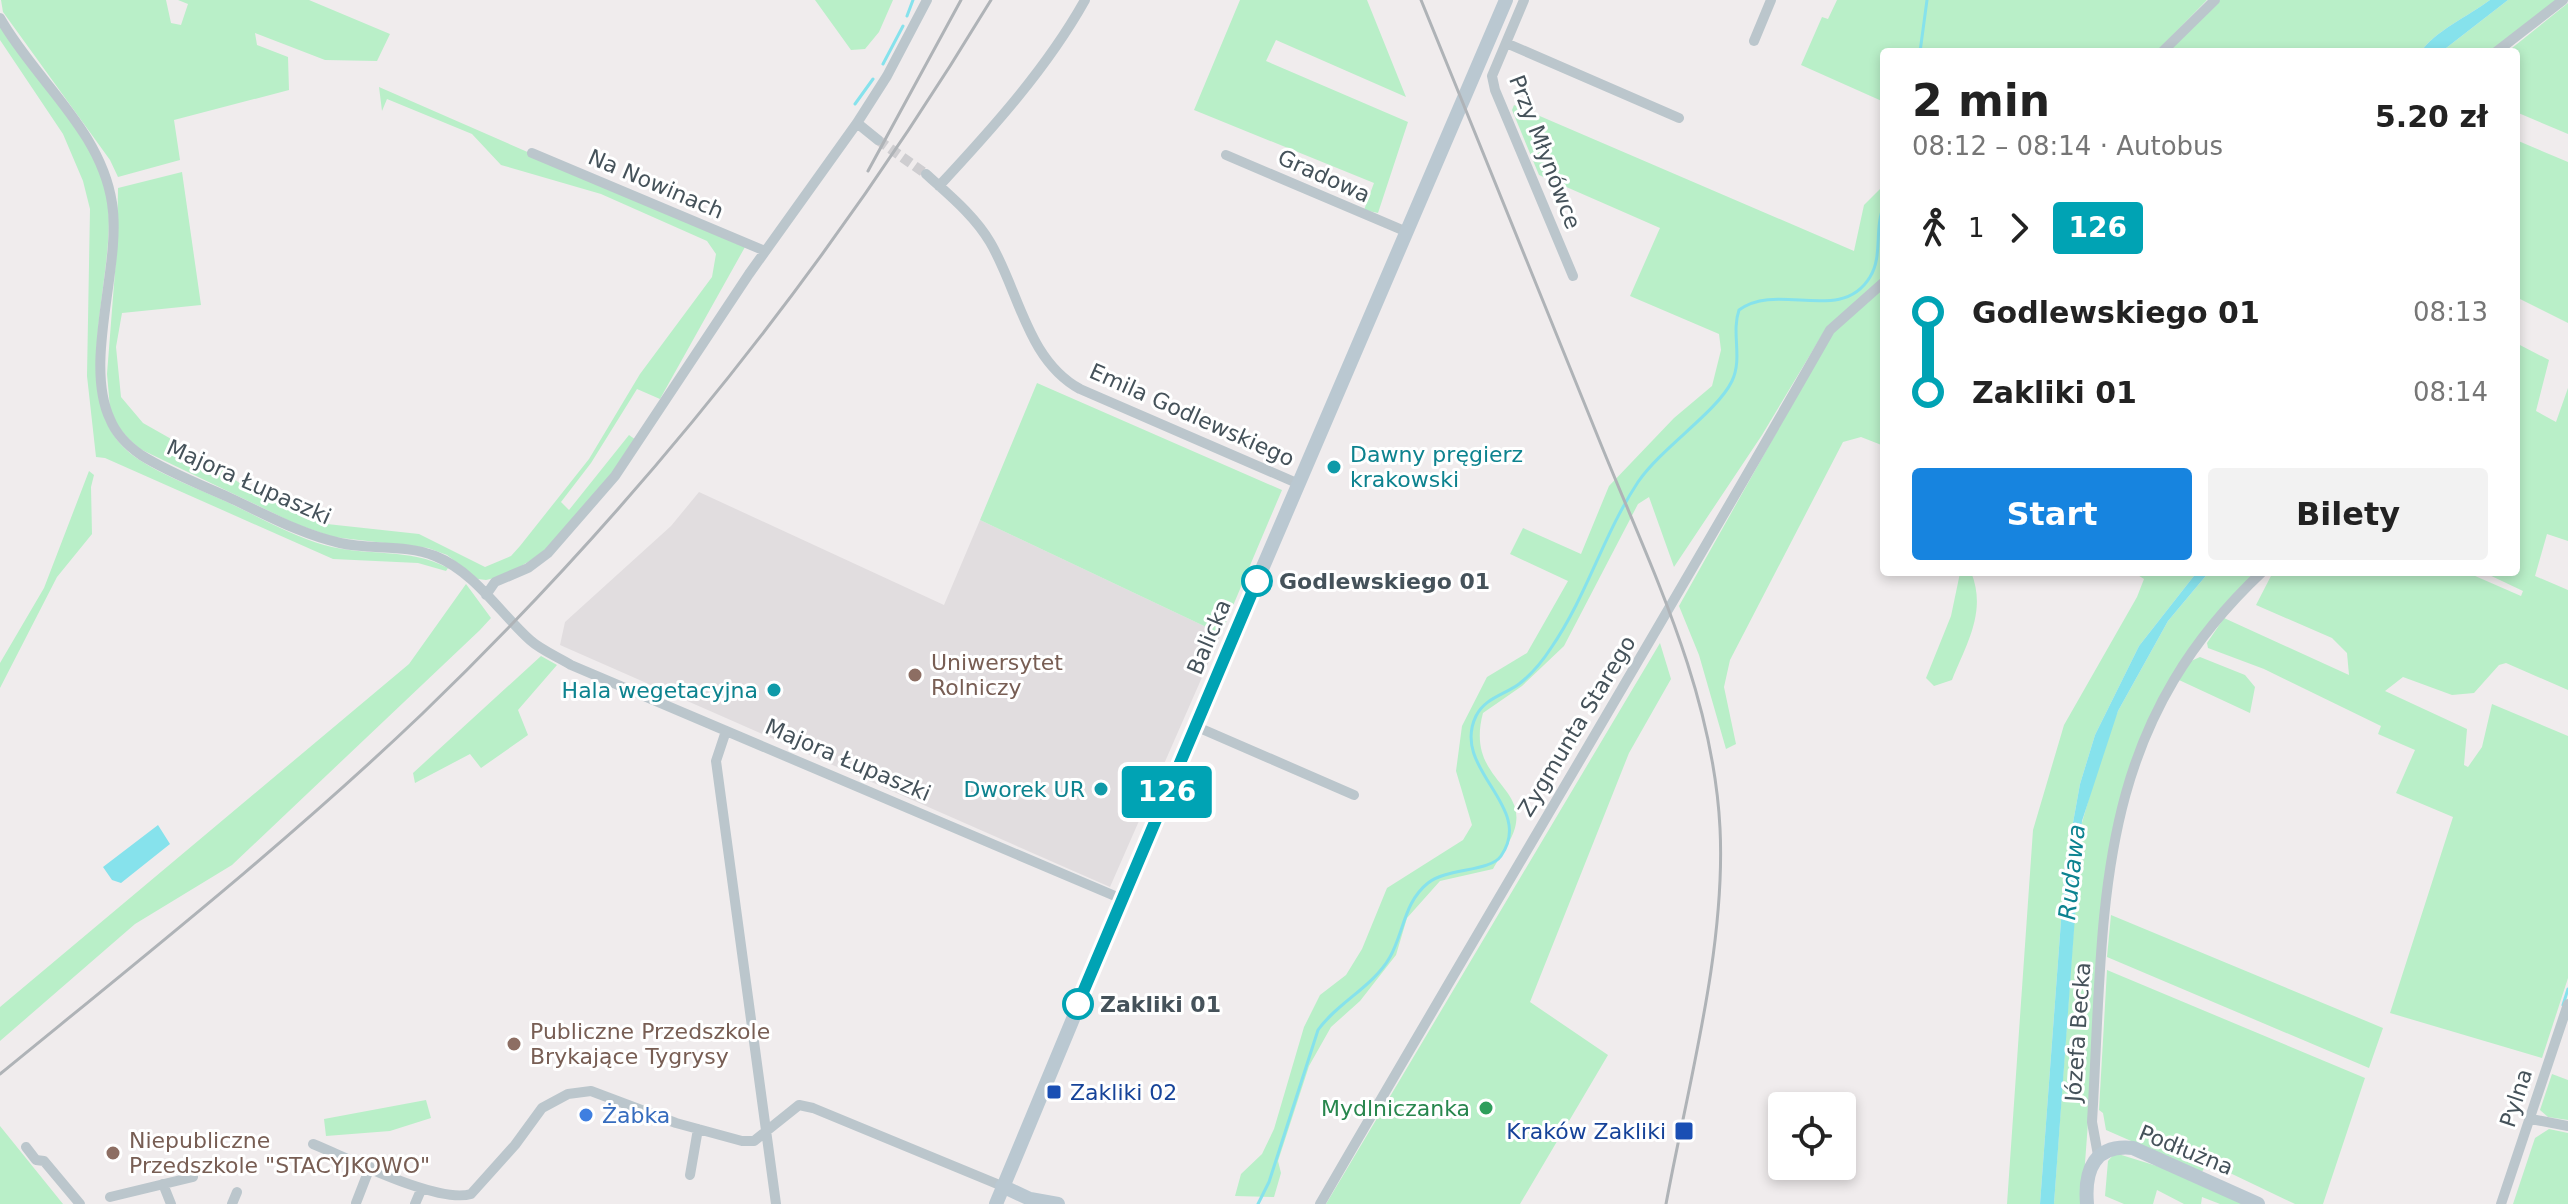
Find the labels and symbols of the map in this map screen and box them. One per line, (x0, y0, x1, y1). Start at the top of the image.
street label: Przy Młynówce (1504, 72, 1586, 232)
street label: Na Nowinach (585, 144, 727, 224)
street label: Gradowa (1274, 145, 1374, 207)
street label: Emila Godlewskiego (1086, 359, 1298, 471)
street label: Majora Łupaszki (163, 435, 335, 529)
place label: Dawny pręgierz krakowski (1350, 442, 1523, 492)
marker: Dawny pręgierz krakowski (1325, 458, 1343, 476)
marker: Godlewskiego 01 (1242, 566, 1272, 596)
place label: Godlewskiego 01 (1279, 569, 1490, 594)
street label: Balicka (1182, 596, 1236, 678)
street label: Zygmunta Starego (1513, 631, 1641, 821)
place label: Uniwersytet Rolniczy (931, 650, 1063, 700)
marker: Uniwersytet Rolniczy (906, 666, 924, 684)
place label: Hala wegetacyjna (562, 678, 758, 703)
marker: Hala wegetacyjna (765, 681, 783, 699)
street label: Majora Łupaszki (762, 714, 934, 806)
line badge: 126 (1121, 766, 1213, 818)
place label: Dworek UR (963, 777, 1085, 802)
marker: Dworek UR (1092, 780, 1110, 798)
water label: Rudawa (2053, 823, 2091, 921)
street label: Józefa Becka (2061, 961, 2095, 1105)
marker: Zakliki 01 (1063, 989, 1093, 1019)
place label: Zakliki 01 (1100, 992, 1221, 1017)
place label: Publiczne Przedszkole Brykające Tygrysy (530, 1019, 770, 1069)
marker: Publiczne Przedszkole Brykające Tygrysy (505, 1035, 523, 1053)
street label: Pylna (2495, 1066, 2537, 1130)
place label: Zakliki 02 (1070, 1080, 1177, 1105)
marker: Zakliki 02 (1045, 1083, 1063, 1101)
place label: Mydlniczanka (1321, 1096, 1470, 1121)
marker: Mydlniczanka (1477, 1099, 1495, 1117)
place label: Żabka (602, 1103, 670, 1128)
marker: Żabka (577, 1106, 595, 1124)
place label: Kraków Zakliki (1506, 1119, 1666, 1144)
marker: Kraków Zakliki (1673, 1120, 1695, 1142)
street label: Podłużna (2135, 1120, 2237, 1180)
place label: Niepubliczne Przedszkole "STACYJKOWO" (129, 1128, 430, 1178)
marker: Niepubliczne Przedszkole "STACYJKOWO" (104, 1144, 122, 1162)

